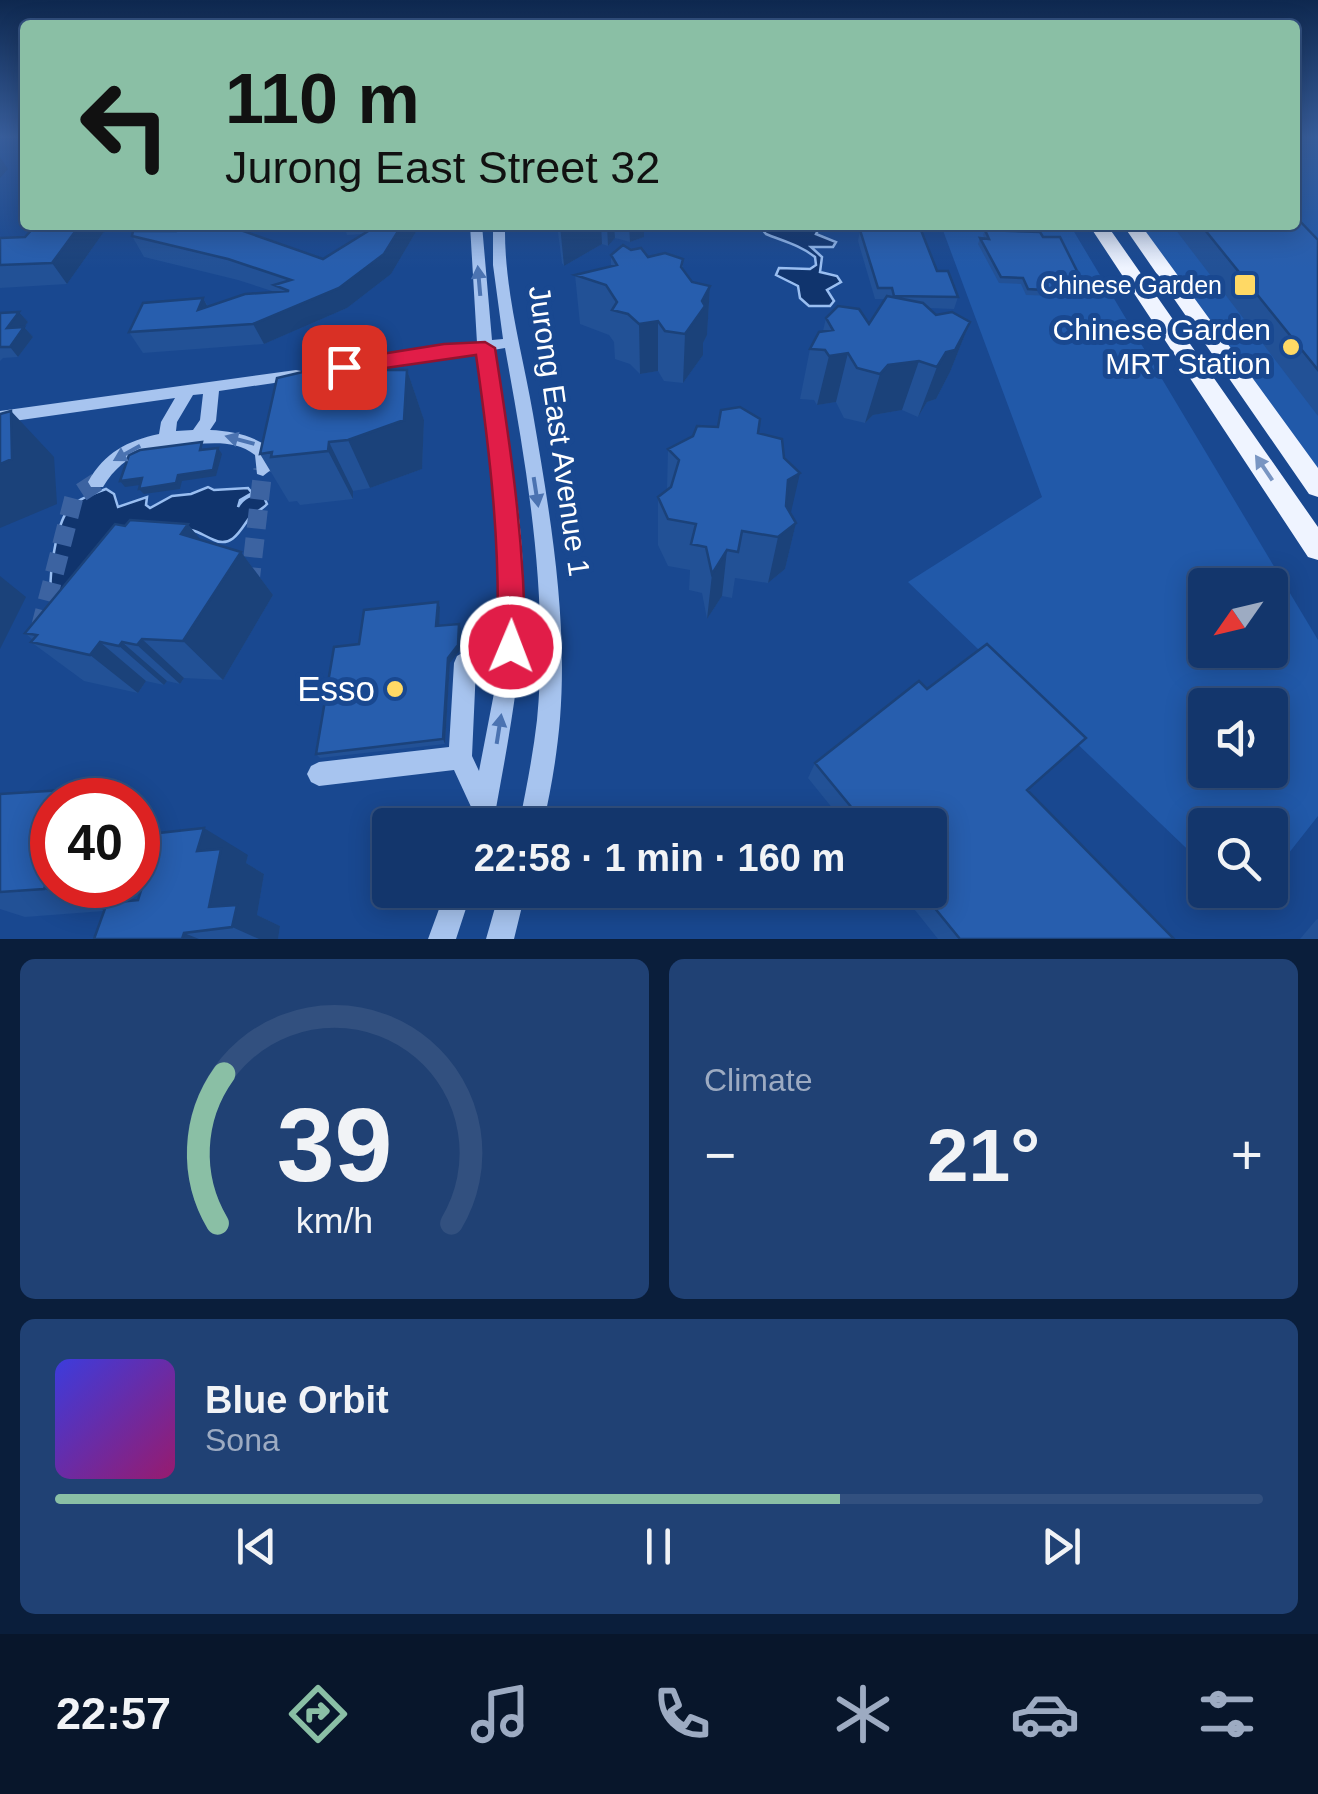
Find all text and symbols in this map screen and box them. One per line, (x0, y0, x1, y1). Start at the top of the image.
icon: left (60, 60, 190, 190)
text: 110 m (225, 60, 420, 138)
text: Jurong East Street 32 (225, 142, 660, 193)
one-way arrow (471, 265, 487, 297)
place label: Chinese Garden (1040, 271, 1222, 299)
marker: Chinese Garden (1232, 272, 1258, 298)
street label: Jurong East Avenue 1 (523, 284, 596, 578)
place label: Chinese Garden MRT Station (1053, 313, 1271, 380)
pin (302, 325, 387, 410)
marker: Chinese Garden MRT Station (1280, 336, 1302, 358)
icon: arrive (317, 340, 372, 395)
one-way arrow (225, 431, 256, 447)
one-way arrow (113, 443, 141, 461)
one-way arrow (1255, 455, 1273, 482)
one-way arrow (529, 477, 545, 508)
north arrow (1188, 568, 1288, 668)
map controls (1188, 568, 1288, 908)
position arrow (459, 595, 563, 699)
place label: Esso (297, 669, 375, 708)
marker: Esso (384, 678, 406, 700)
button: sound (1188, 688, 1288, 788)
one-way arrow (492, 713, 507, 744)
speed limit sign: 40 (30, 778, 160, 908)
button: search (1188, 808, 1288, 908)
text: 22:58 · 1 min · 160 m (474, 837, 845, 879)
text: Climate (704, 1062, 812, 1098)
text: 39 (277, 1087, 392, 1203)
text: 21° (927, 1113, 1040, 1197)
text: − (704, 1124, 736, 1186)
text: + (1231, 1124, 1263, 1186)
text: km/h (296, 1201, 373, 1241)
text: Blue Orbit (205, 1379, 389, 1421)
text: Sona (205, 1422, 280, 1458)
icon: previous (229, 1519, 284, 1574)
icon: pause (631, 1519, 686, 1574)
icon: next (1034, 1519, 1089, 1574)
icon: directions (283, 1679, 353, 1749)
icon: music (465, 1679, 535, 1749)
icon: phone (647, 1679, 717, 1749)
icon: climate (828, 1679, 898, 1749)
icon: car (1010, 1679, 1080, 1749)
icon: filters (1192, 1679, 1262, 1749)
text: 22:57 (56, 1688, 171, 1739)

